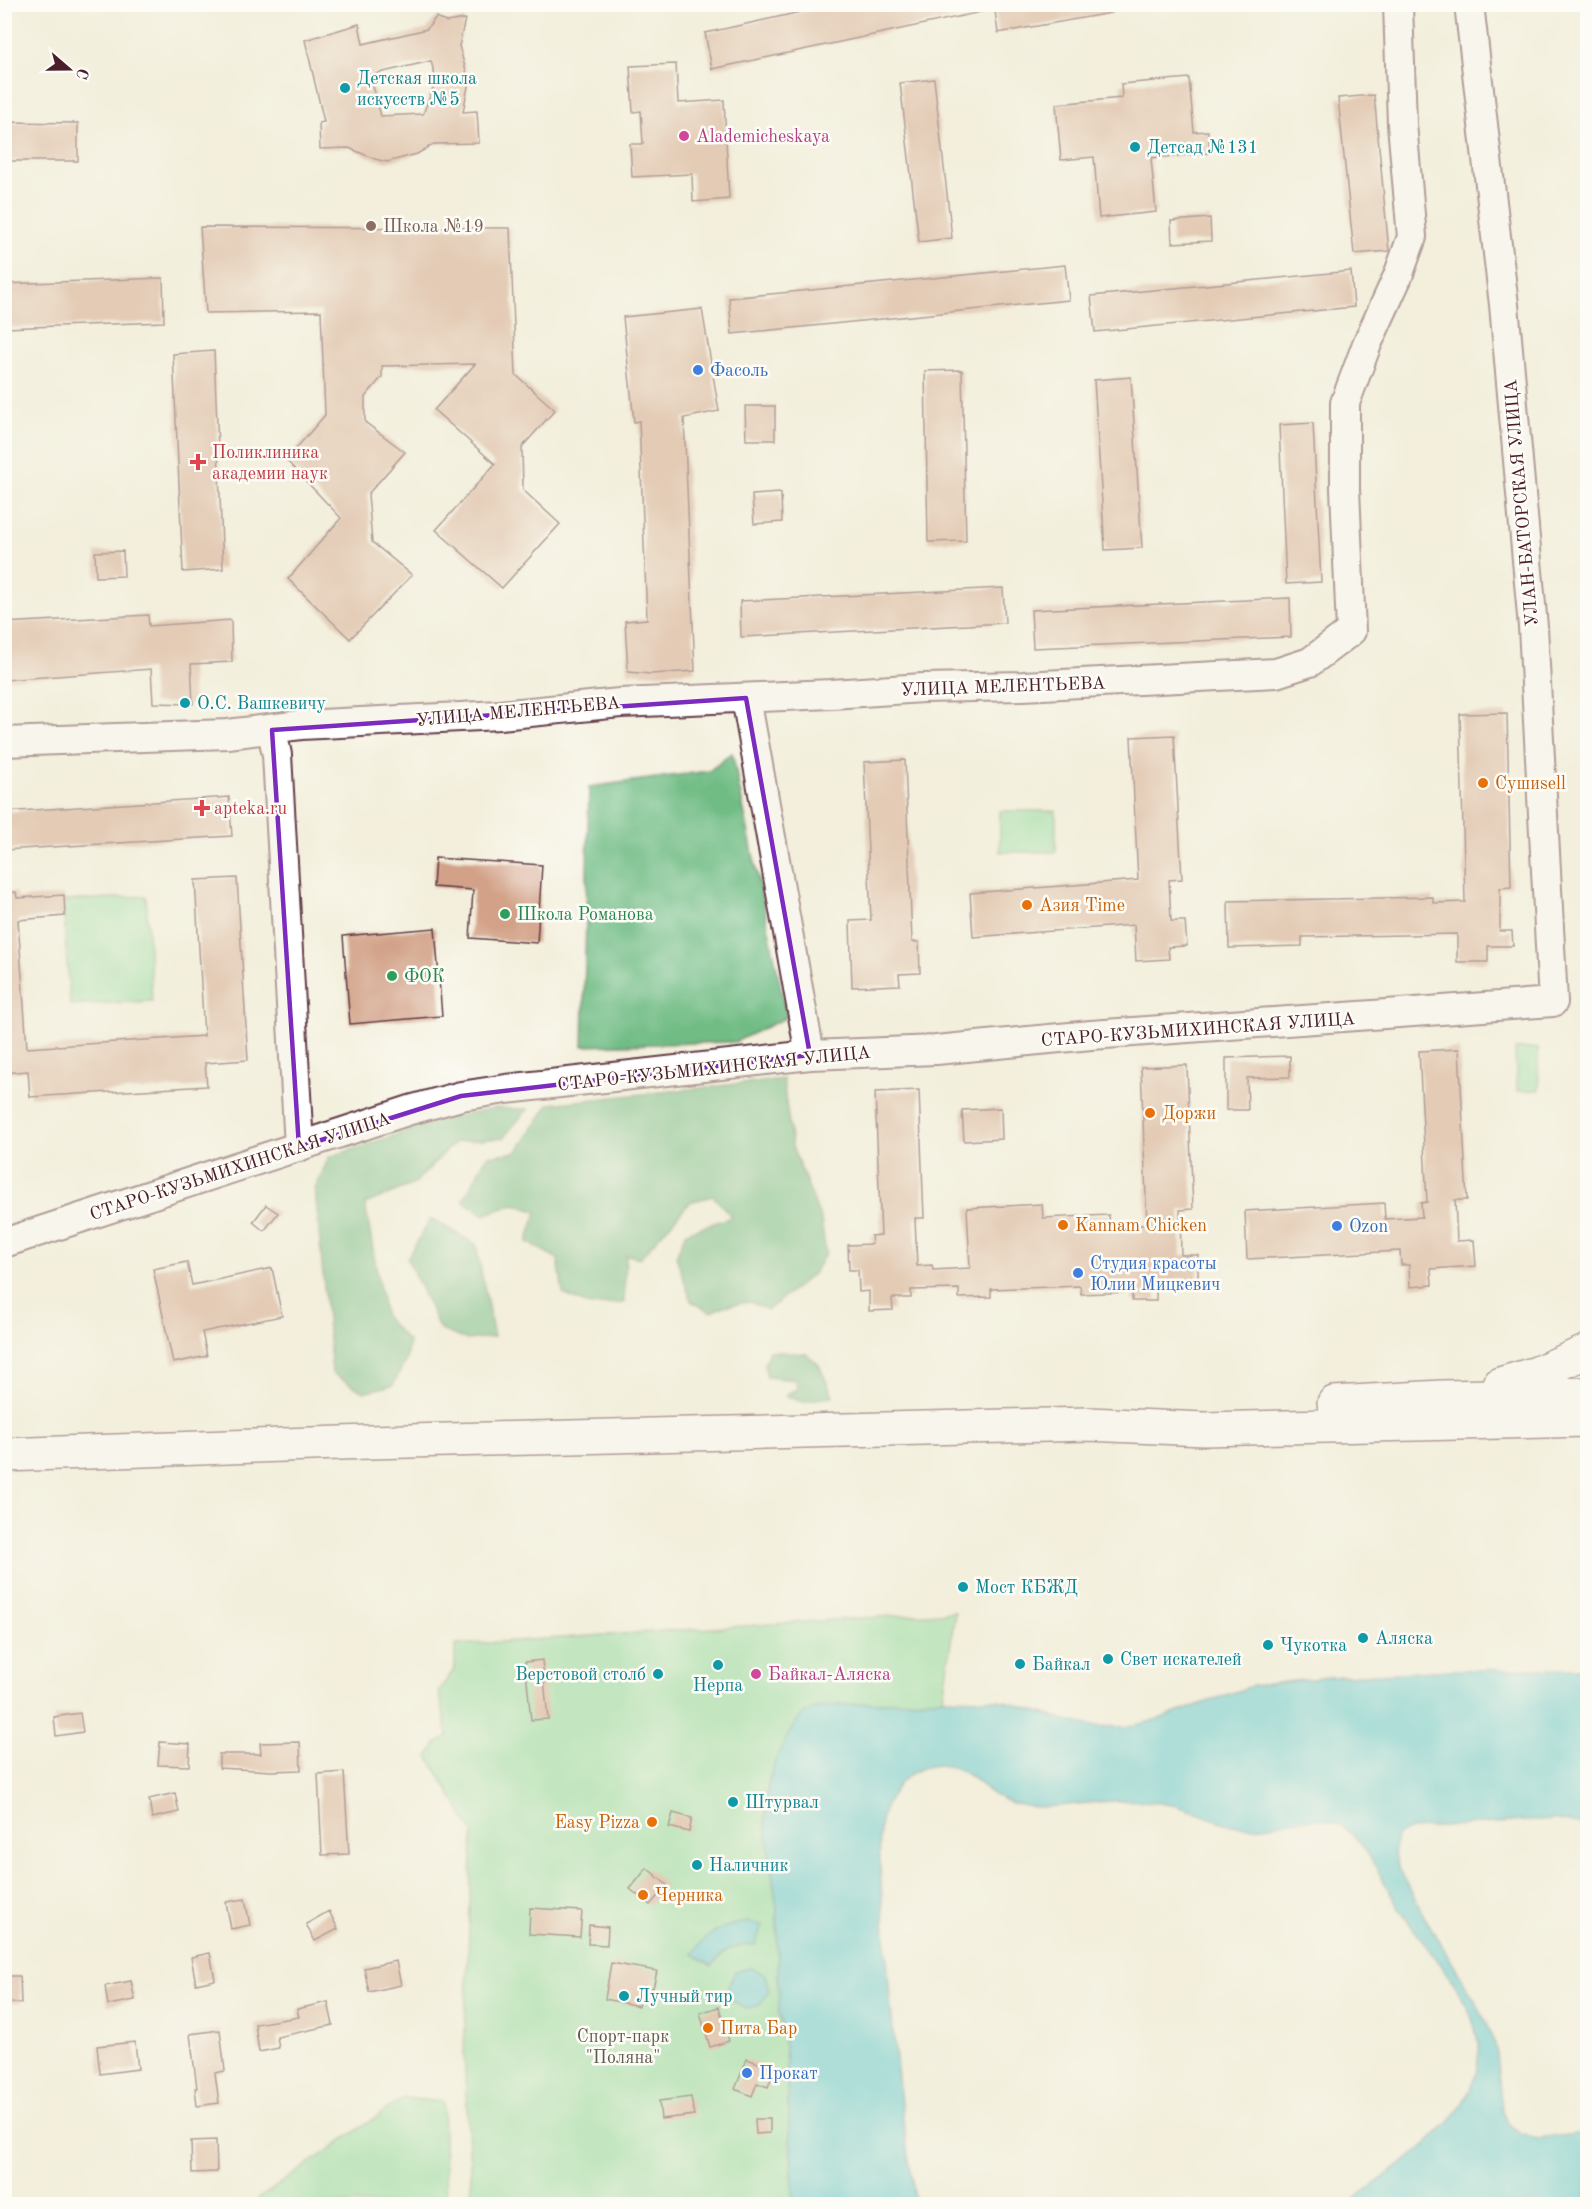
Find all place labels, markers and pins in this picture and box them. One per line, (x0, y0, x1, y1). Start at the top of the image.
place label: Детская школа искусств №5 (357, 70, 477, 109)
marker: Детская школа искусств №5 (338, 81, 352, 95)
place label: Alademicheskaya (696, 128, 830, 146)
marker: Alademicheskaya (677, 129, 691, 143)
place label: Детсад №131 (1147, 139, 1258, 157)
marker: Детсад №131 (1128, 140, 1142, 154)
place label: Школа №19 (383, 218, 484, 236)
marker: Школа №19 (364, 219, 378, 233)
place label: Фасоль (710, 362, 768, 380)
marker: Фасоль (691, 363, 705, 377)
place label: Поликлиника академии наук (212, 444, 328, 483)
marker: Поликлиника академии наук (189, 453, 207, 471)
place label: О.С. Вашкевичу (197, 695, 326, 713)
marker: О.С. Вашкевичу (178, 696, 192, 710)
place label: Сушиsell (1495, 775, 1566, 793)
marker: Сушиsell (1476, 776, 1490, 790)
place label: apteka.ru (214, 800, 287, 818)
marker: apteka.ru (195, 801, 209, 815)
place label: Азия Time (1039, 897, 1125, 915)
marker: Азия Time (1020, 898, 1034, 912)
place label: Школа Романова (517, 906, 654, 924)
marker: Школа Романова (498, 907, 512, 921)
place label: ФОК (404, 968, 445, 986)
marker: ФОК (385, 969, 399, 983)
place label: Доржи (1162, 1105, 1216, 1123)
marker: Доржи (1143, 1106, 1157, 1120)
place label: Kannam Chicken (1075, 1217, 1207, 1235)
marker: Kannam Chicken (1056, 1218, 1070, 1232)
place label: Ozon (1349, 1218, 1388, 1236)
marker: Ozon (1330, 1219, 1344, 1233)
place label: Студия красоты Юлии Мицкевич (1090, 1255, 1220, 1294)
marker: Студия красоты Юлии Мицкевич (1071, 1266, 1085, 1280)
place label: Мост КБЖД (975, 1579, 1078, 1597)
marker: Мост КБЖД (956, 1580, 970, 1594)
place label: Аляска (1375, 1630, 1433, 1648)
marker: Аляска (1356, 1631, 1370, 1645)
place label: Чукотка (1280, 1637, 1347, 1655)
marker: Чукотка (1261, 1638, 1275, 1652)
place label: Свет искателей (1120, 1651, 1242, 1669)
marker: Свет искателей (1101, 1652, 1115, 1666)
place label: Байкал (1032, 1656, 1090, 1674)
marker: Байкал (1013, 1657, 1027, 1671)
marker: Нерпа (711, 1658, 725, 1672)
place label: Верстовой столб (515, 1666, 646, 1684)
place label: Байкал-Аляска (768, 1666, 891, 1684)
marker: Верстовой столб (651, 1667, 665, 1681)
marker: Байкал-Аляска (749, 1667, 763, 1681)
place label: Нерпа (693, 1677, 743, 1695)
place label: Штурвал (745, 1794, 819, 1812)
marker: Штурвал (726, 1795, 740, 1809)
place label: Easy Pizza (554, 1814, 640, 1832)
marker: Easy Pizza (645, 1815, 659, 1829)
place label: Наличник (709, 1857, 788, 1875)
marker: Наличник (690, 1858, 704, 1872)
place label: Черника (655, 1887, 723, 1905)
marker: Черника (636, 1888, 650, 1902)
place label: Лучный тир (636, 1988, 733, 2006)
marker: Лучный тир (617, 1989, 631, 2003)
place label: Пита Бар (720, 2020, 797, 2038)
marker: Пита Бар (701, 2021, 715, 2035)
place label: Прокат (759, 2065, 818, 2083)
marker: Прокат (740, 2066, 754, 2080)

